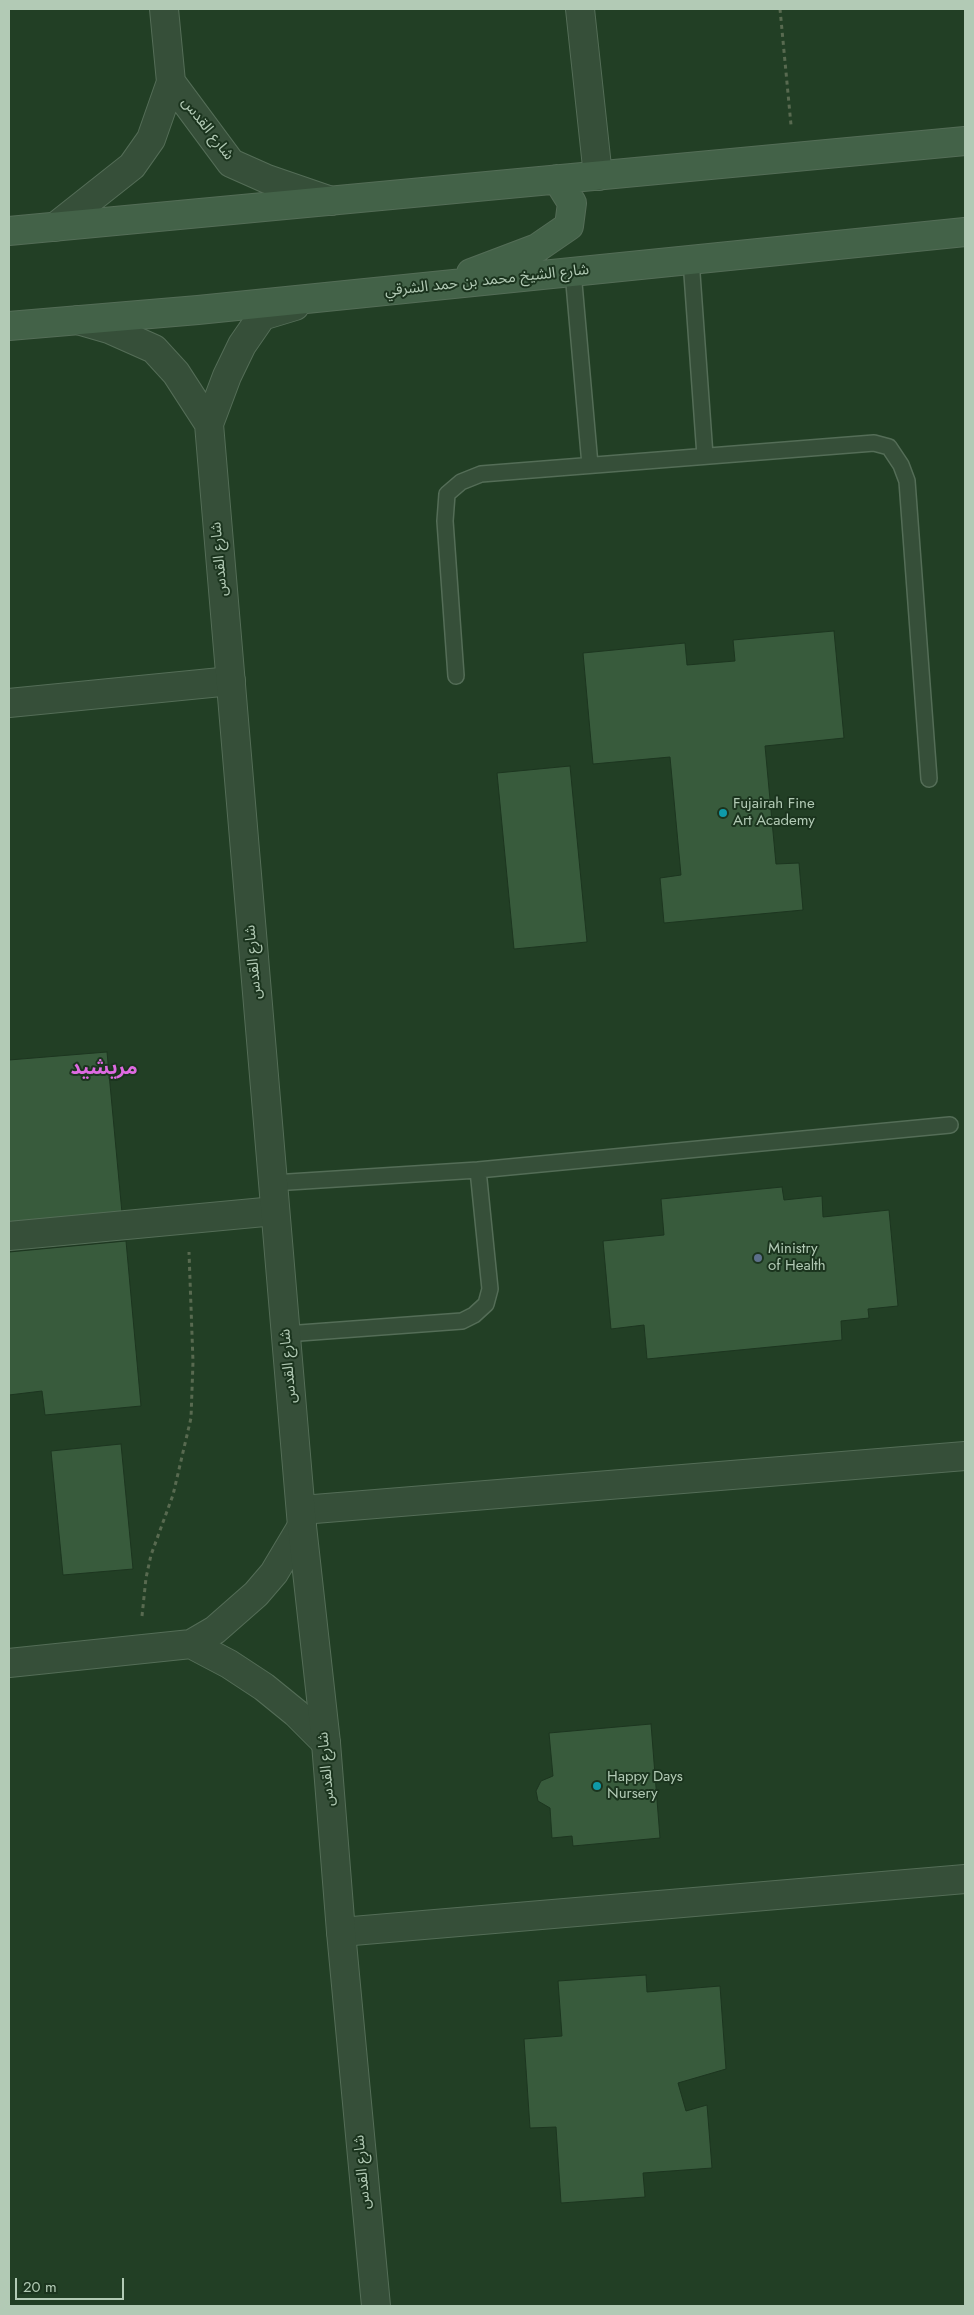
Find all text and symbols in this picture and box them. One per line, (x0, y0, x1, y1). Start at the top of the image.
street label: شارع القدس (177, 94, 237, 164)
street label: شارع الشيخ محمد بن حمد الشرقي (384, 261, 590, 301)
street label: شارع القدس (208, 521, 232, 597)
place label: Fujairah Fine Art Academy (733, 795, 815, 830)
marker: Fujairah Fine Art Academy (717, 807, 729, 819)
street label: شارع القدس (242, 924, 266, 1000)
district label: مريشيد (70, 1057, 138, 1081)
place label: Ministry of Health (768, 1240, 826, 1275)
marker: Ministry of Health (752, 1252, 764, 1264)
street label: شارع القدس (277, 1328, 301, 1404)
street label: شارع القدس (315, 1731, 339, 1807)
place label: Happy Days Nursery (607, 1768, 683, 1803)
marker: Happy Days Nursery (591, 1780, 603, 1792)
street label: شارع القدس (351, 2134, 375, 2210)
scale bar (18, 2268, 126, 2300)
text: 20 m (23, 2276, 57, 2298)

